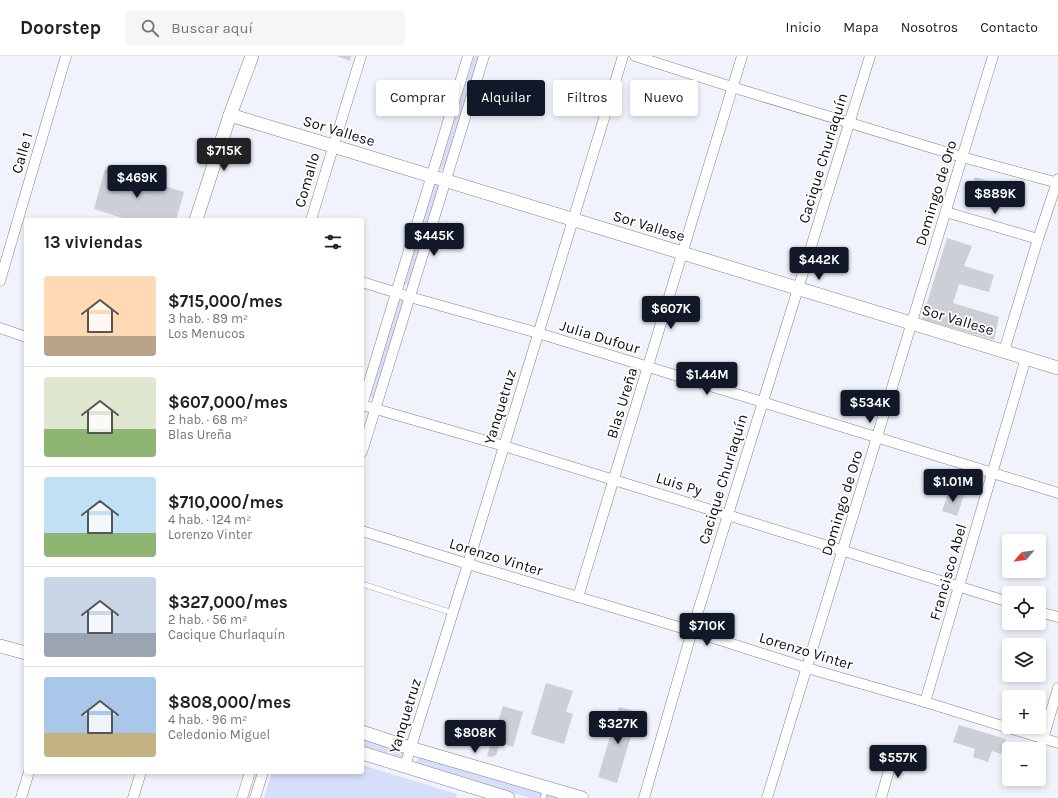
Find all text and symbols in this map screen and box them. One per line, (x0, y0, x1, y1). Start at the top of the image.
search box (125, 10, 405, 46)
text: Doorstep (20, 17, 101, 39)
icon: search (139, 17, 161, 39)
text: Buscar aquí (171, 19, 253, 37)
text: Inicio (786, 19, 821, 36)
text: Mapa (843, 19, 879, 36)
text: Nosotros (901, 19, 958, 36)
text: Contacto (980, 19, 1038, 36)
chip: Comprar (376, 80, 459, 116)
chip: Alquilar (467, 80, 545, 116)
chip: Filtros (553, 80, 622, 116)
chip: Nuevo (630, 80, 698, 116)
street label: Cacique Churlaquín (795, 91, 851, 225)
street label: Sor Vallese (301, 112, 377, 150)
street label: Calle 1 (8, 130, 36, 176)
pin: $715K (196, 138, 252, 172)
street label: Domingo de Oro (911, 138, 961, 248)
text: $715K (206, 143, 242, 158)
street label: Comallo (291, 150, 323, 210)
pin: $469K (109, 165, 165, 199)
text: $469K (116, 170, 158, 185)
pin: $889K (967, 181, 1023, 215)
text: $889K (974, 186, 1016, 201)
street label: Sor Vallese (611, 207, 687, 245)
pin: $445K (406, 223, 462, 257)
text: $445K (414, 228, 454, 243)
icon: filters (322, 231, 344, 253)
text: 13 viviendas (44, 232, 143, 252)
pin: $442K (791, 247, 847, 281)
text: $442K (799, 252, 839, 267)
text: $715,000/mes (168, 291, 283, 311)
icon: home (76, 292, 124, 340)
pin: $607K (643, 296, 699, 330)
text: $607K (651, 301, 691, 316)
street label: Sor Vallese (920, 301, 996, 339)
text: 3 hab. · 89 m² (168, 311, 248, 326)
street label: Julia Dufour (558, 316, 643, 358)
text: Los Menucos (168, 326, 245, 341)
pin: $1.44M (674, 362, 740, 396)
street label: Blas Ureña (603, 365, 641, 441)
street label: Yanquetruz (480, 367, 520, 447)
text: $1.44M (685, 367, 729, 382)
pin: $534K (842, 390, 898, 424)
text: $607,000/mes (168, 392, 288, 412)
icon: home (76, 393, 124, 441)
text: $534K (850, 395, 890, 410)
text: 2 hab. · 68 m² (168, 412, 248, 427)
street label: Cacique Churlaquín (695, 412, 751, 546)
text: Blas Ureña (168, 427, 232, 442)
street label: Domingo de Oro (817, 448, 867, 558)
street label: Luis Py (654, 468, 704, 500)
pin: $1.01M (920, 469, 986, 503)
text: $1.01M (933, 474, 973, 489)
text: $710,000/mes (168, 492, 284, 512)
icon: home (76, 493, 124, 541)
text: 4 hab. · 124 m² (168, 512, 251, 527)
street label: Francisco Abel (926, 522, 970, 622)
text: Lorenzo Vinter (168, 527, 252, 542)
street label: Lorenzo Vinter (447, 534, 546, 580)
north arrow (1002, 534, 1046, 578)
map controls (1002, 534, 1046, 786)
button: locate (1002, 586, 1046, 630)
text: $327,000/mes (168, 592, 288, 612)
icon: home (76, 593, 124, 641)
text: 2 hab. · 56 m² (168, 612, 247, 627)
pin: $710K (679, 613, 735, 647)
text: $710K (689, 618, 725, 633)
text: Cacique Churlaquín (168, 627, 285, 642)
street label: Lorenzo Vinter (757, 628, 856, 674)
button: layers (1002, 638, 1046, 682)
street label: Yanquetruz (385, 676, 425, 756)
button: + (1002, 690, 1046, 734)
text: $808,000/mes (168, 692, 291, 712)
icon: home (76, 693, 124, 741)
pin: $327K (590, 711, 646, 745)
text: 4 hab. · 96 m² (168, 712, 247, 727)
text: $327K (598, 716, 638, 731)
pin: $808K (447, 720, 503, 754)
text: $808K (454, 725, 496, 740)
text: Celedonio Miguel (168, 727, 270, 742)
button: − (1002, 742, 1046, 786)
pin: $557K (870, 745, 926, 779)
text: $557K (878, 750, 918, 765)

